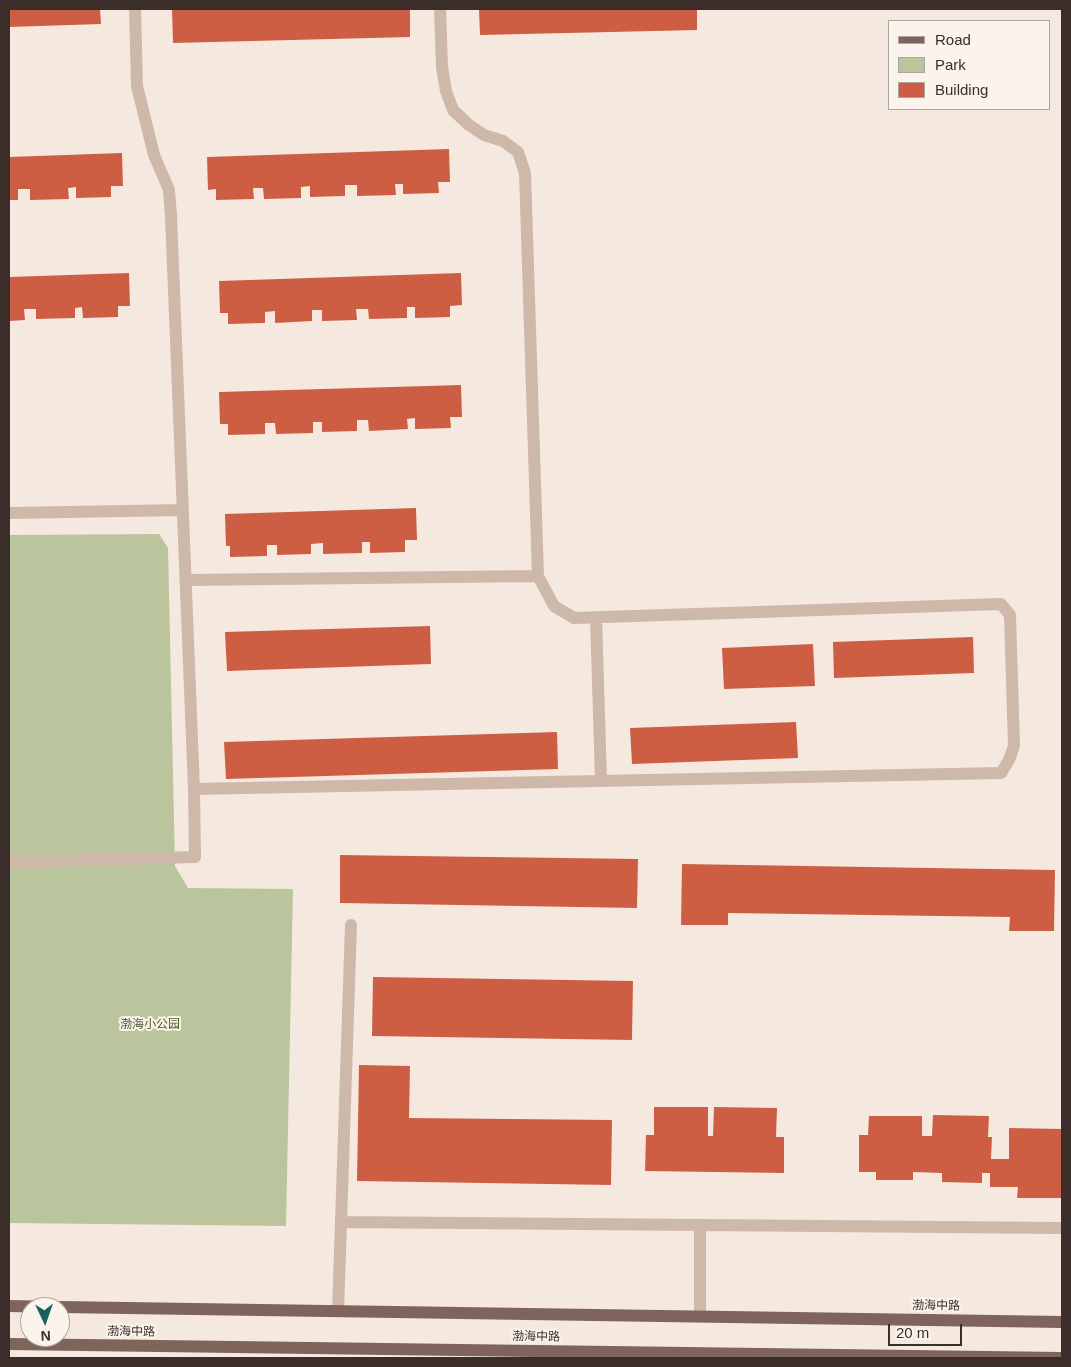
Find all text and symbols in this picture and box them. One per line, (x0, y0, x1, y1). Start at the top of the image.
legend (888, 20, 1051, 110)
text: Road (935, 31, 971, 48)
text: Park (935, 56, 966, 73)
text: Building (935, 81, 988, 98)
park label: 渤海小公园 (120, 1018, 180, 1032)
north arrow (20, 1297, 70, 1347)
street label: 渤海中路 (912, 1298, 960, 1314)
scale bar (891, 1314, 965, 1346)
street label: 渤海中路 (107, 1324, 155, 1340)
text: 20 m (896, 1324, 929, 1341)
text: N (40, 1328, 51, 1344)
street label: 渤海中路 (512, 1329, 560, 1345)

